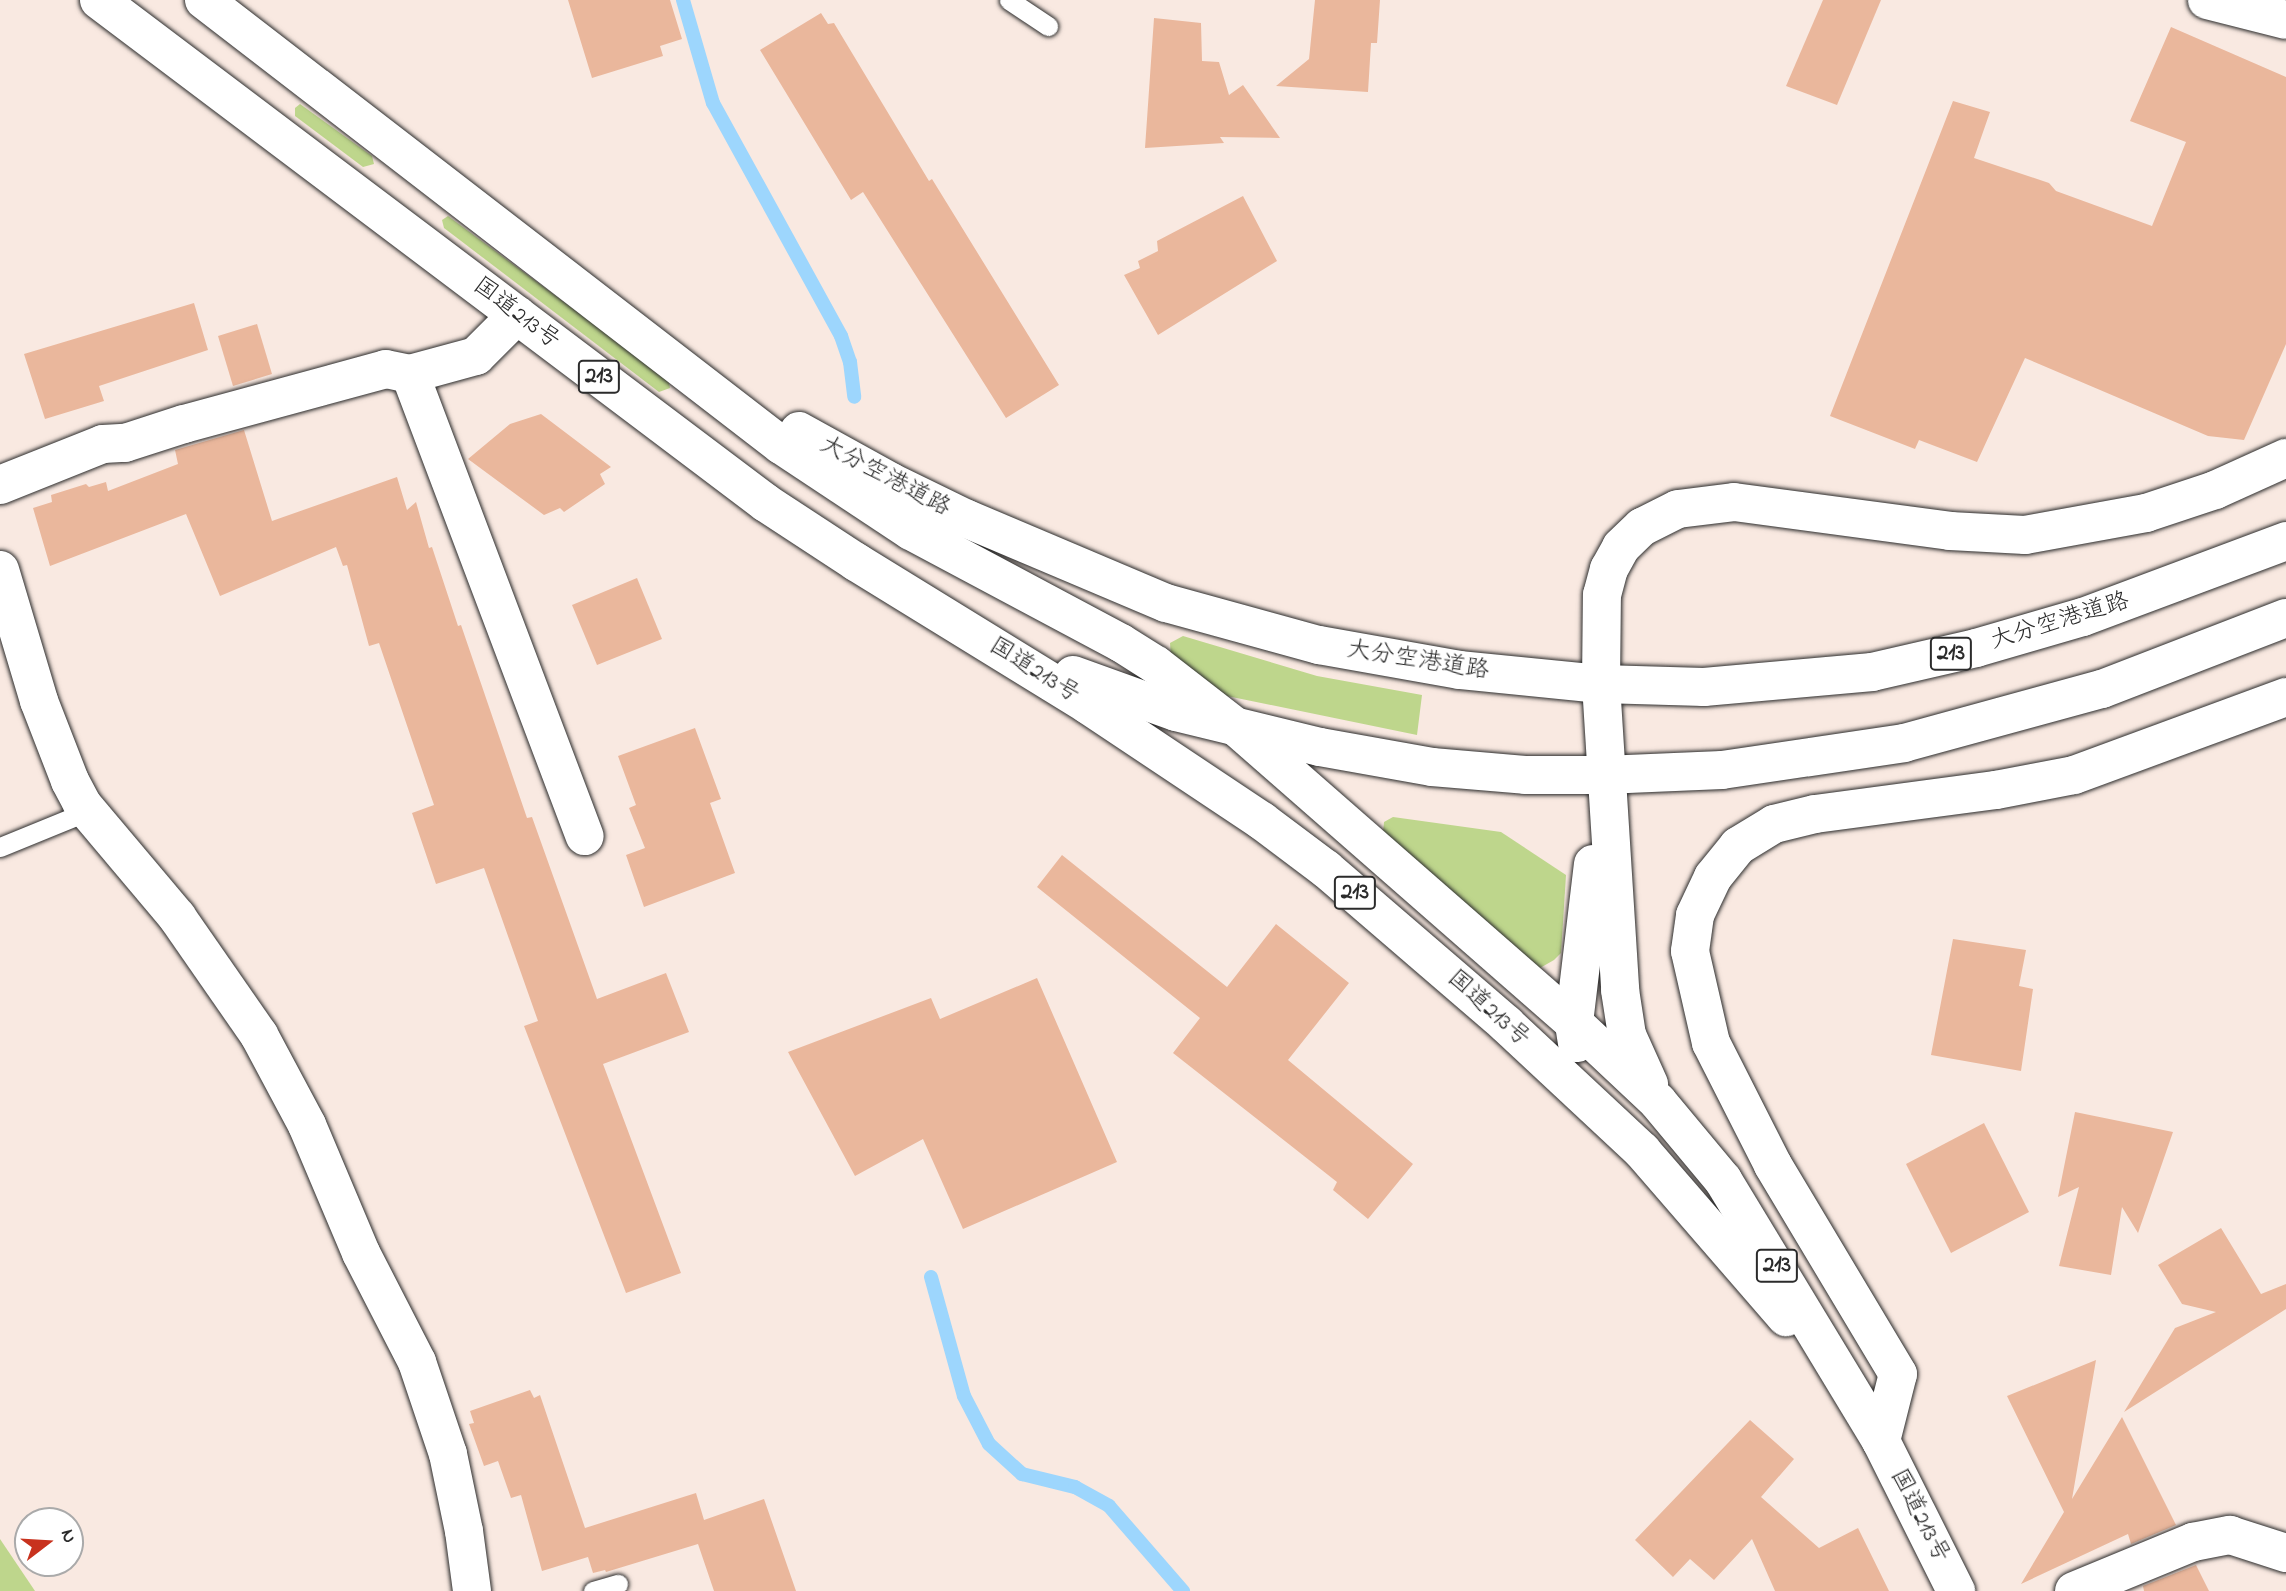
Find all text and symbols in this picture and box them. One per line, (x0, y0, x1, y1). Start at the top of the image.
street label: 国道213号 (467, 272, 565, 356)
road number: 213 (576, 358, 622, 396)
street label: 大分空港道路 (815, 430, 955, 524)
street label: 大分空港道路 (1987, 587, 2133, 657)
street label: 国道213号 (983, 632, 1085, 710)
road number: 213 (1928, 634, 1974, 674)
street label: 大分空港道路 (1345, 636, 1491, 686)
road number: 213 (1332, 874, 1378, 912)
street label: 国道213号 (1441, 964, 1535, 1054)
road number: 213 (1754, 1246, 1800, 1286)
street label: 国道213号 (1883, 1464, 1955, 1568)
north arrow (14, 1507, 84, 1577)
text: N (53, 1526, 82, 1546)

